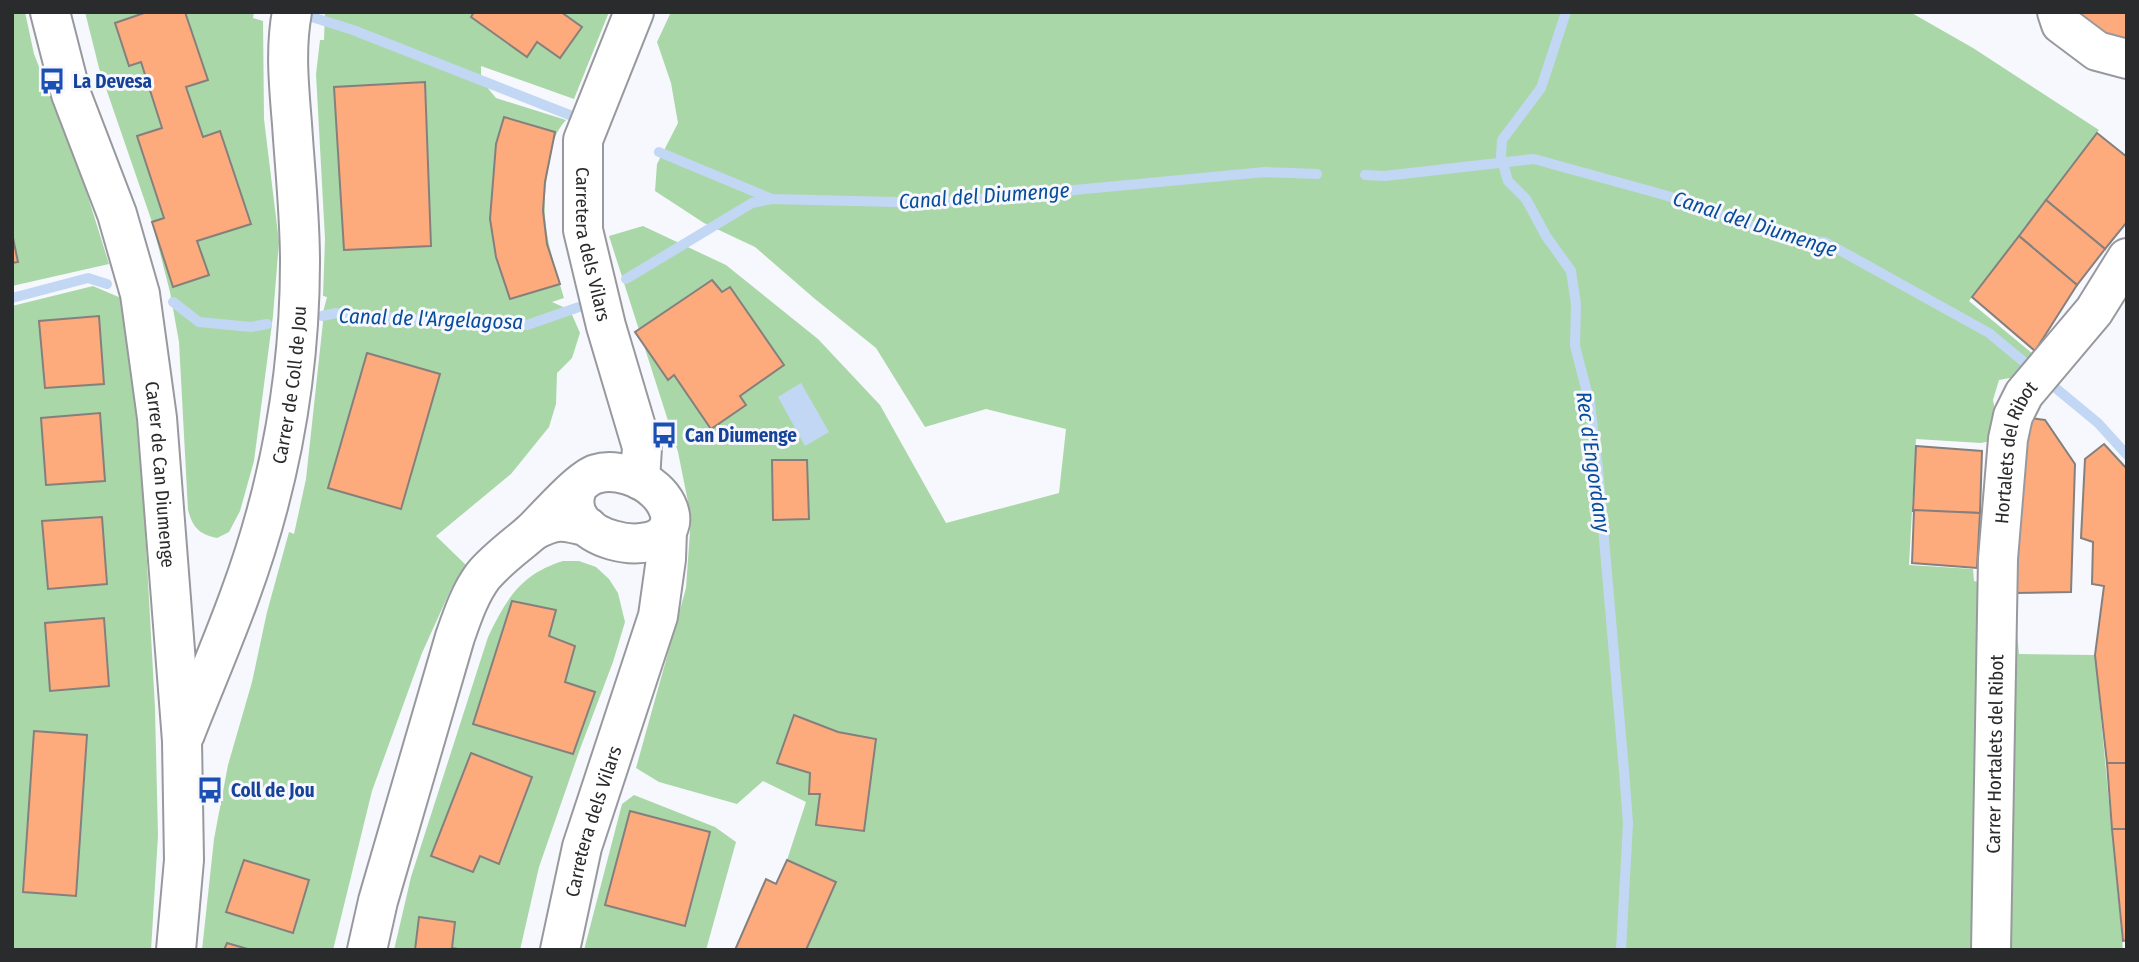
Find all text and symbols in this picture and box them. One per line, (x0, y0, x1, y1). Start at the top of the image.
bus stop icon: La Devesa (37, 66, 67, 96)
place label: La Devesa (73, 70, 152, 93)
street label: Carretera dels Vilars (572, 167, 616, 324)
water label: Canal del Diumenge (898, 177, 1070, 215)
water label: Canal del Diumenge (1670, 185, 1840, 263)
water label: Canal de l'Argelagosa (338, 303, 524, 335)
street label: Carrer de Coll de Jou (267, 305, 310, 466)
street label: Hortalets del Ribot (1989, 375, 2042, 525)
street label: Carrer de Can Diumenge (141, 380, 180, 568)
water label: Rec d'Engordany (1570, 390, 1616, 535)
bus stop icon: Can Diumenge (649, 420, 679, 450)
place label: Can Diumenge (685, 424, 797, 447)
street label: Carrer Hortalets del Ribot (1981, 654, 2008, 854)
street label: Carretera dels Vilars (560, 743, 626, 899)
bus stop icon: Coll de Jou (195, 775, 225, 805)
place label: Coll de Jou (231, 779, 315, 802)

